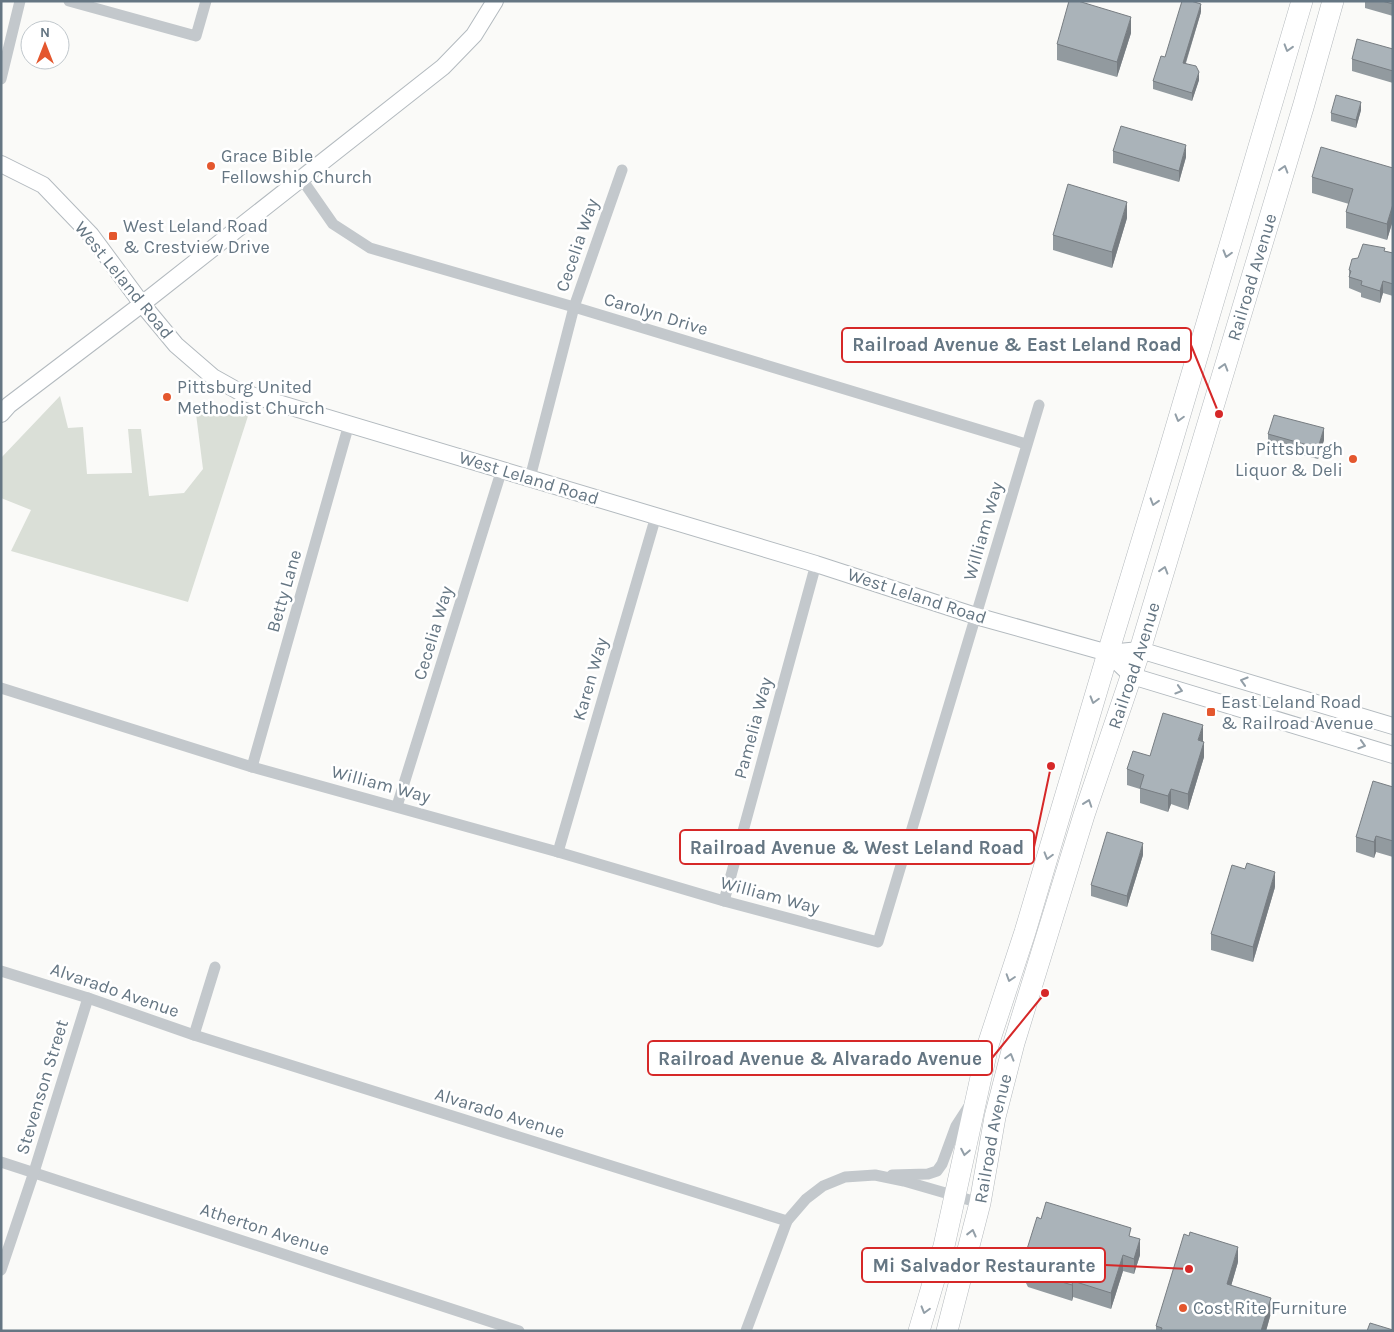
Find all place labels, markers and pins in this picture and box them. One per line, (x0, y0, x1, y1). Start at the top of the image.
place label: Grace Bible Fellowship Church (221, 145, 372, 188)
marker: Grace Bible Fellowship Church (205, 160, 217, 172)
place label: West Leland Road & Crestview Drive (123, 215, 270, 258)
marker: West Leland Road & Crestview Drive (107, 230, 119, 242)
callout: Railroad Avenue & East Leland Road (842, 328, 1191, 362)
place label: Pittsburg United Methodist Church (177, 376, 325, 419)
marker: Pittsburg United Methodist Church (161, 391, 173, 403)
place label: Pittsburgh Liquor & Deli (1235, 438, 1343, 481)
marker: Pittsburgh Liquor & Deli (1347, 453, 1359, 465)
place label: East Leland Road & Railroad Avenue (1221, 691, 1374, 734)
marker: East Leland Road & Railroad Avenue (1205, 706, 1217, 718)
callout: Railroad Avenue & West Leland Road (680, 830, 1034, 864)
callout: Railroad Avenue & Alvarado Avenue (648, 1041, 992, 1075)
callout: Mi Salvador Restaurante (862, 1248, 1105, 1282)
place label: Cost Rite Furniture (1193, 1297, 1347, 1319)
marker: Cost Rite Furniture (1177, 1302, 1189, 1314)

